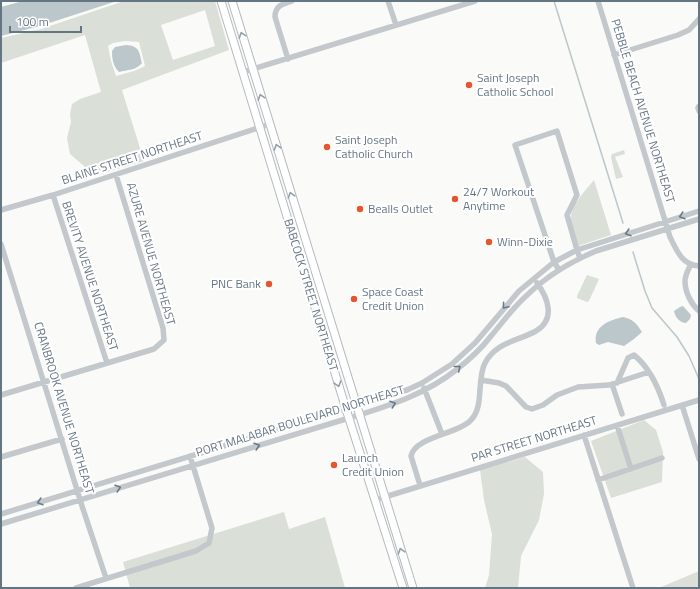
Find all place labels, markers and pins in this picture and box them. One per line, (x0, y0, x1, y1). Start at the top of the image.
place label: Saint Joseph Catholic School (477, 68, 553, 101)
marker: Saint Joseph Catholic School (464, 80, 474, 90)
place label: Saint Joseph Catholic Church (335, 130, 413, 163)
marker: Saint Joseph Catholic Church (322, 142, 332, 152)
place label: 24/7 Workout Anytime (463, 182, 535, 215)
marker: 24/7 Workout Anytime (450, 194, 460, 204)
place label: Bealls Outlet (368, 199, 434, 218)
marker: Bealls Outlet (355, 204, 365, 214)
place label: Winn-Dixie (497, 232, 553, 251)
marker: Winn-Dixie (484, 237, 494, 247)
place label: PNC Bank (211, 274, 261, 293)
marker: PNC Bank (264, 279, 274, 289)
place label: Space Coast Credit Union (362, 282, 424, 315)
marker: Space Coast Credit Union (349, 294, 359, 304)
place label: Launch Credit Union (342, 448, 404, 481)
marker: Launch Credit Union (329, 460, 339, 470)

